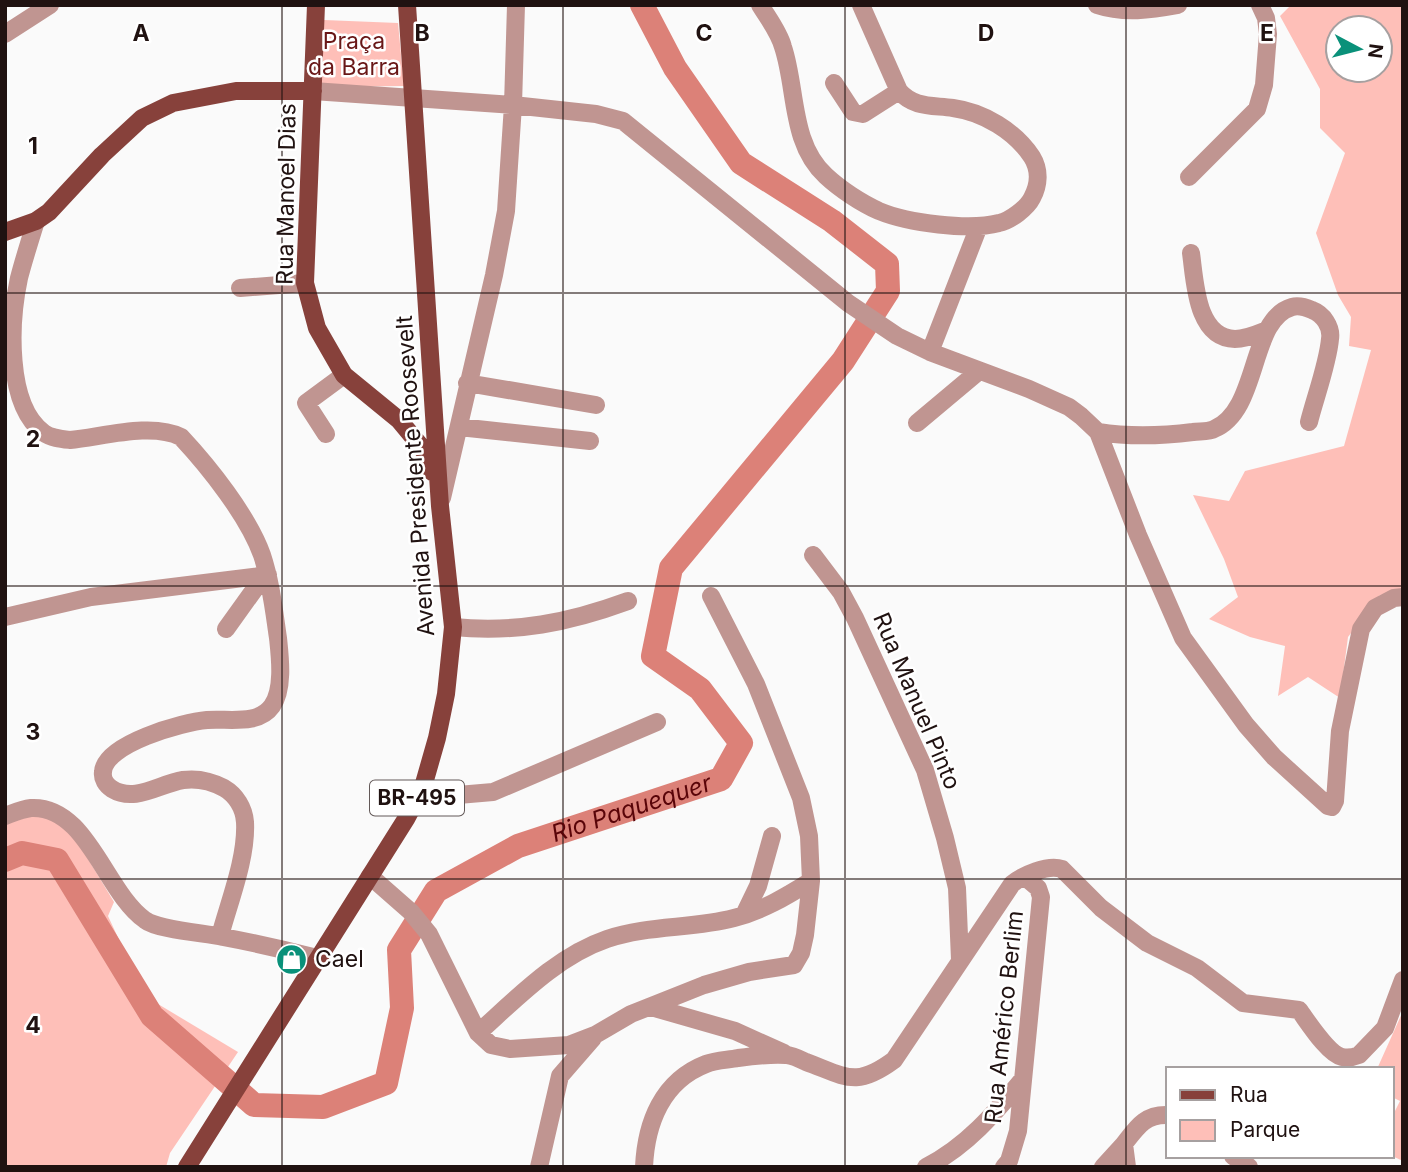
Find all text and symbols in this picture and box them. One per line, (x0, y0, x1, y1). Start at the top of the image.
north arrow (1324, 14, 1394, 84)
text: A (132, 19, 150, 47)
text: B (414, 19, 430, 47)
text: C (695, 19, 713, 47)
text: D (978, 19, 994, 47)
text: E (1260, 19, 1274, 47)
park label: Praça da Barra (308, 27, 400, 81)
text: N (1363, 42, 1388, 60)
street label: Rua Manoel Dias (270, 103, 302, 285)
text: 1 (28, 132, 38, 160)
street label: Avenida Presidente Roosevelt (390, 314, 440, 637)
text: 2 (26, 425, 40, 453)
street label: Rua Manuel Pinto (867, 609, 967, 793)
text: 3 (26, 718, 40, 746)
water label: Rio Paquequer (548, 768, 716, 848)
road number: BR-495 (370, 780, 464, 816)
street label: Rua Américo Berlim (979, 909, 1029, 1125)
shop icon: Cael (275, 942, 309, 976)
place label: Cael (315, 945, 364, 973)
text: 4 (25, 1011, 41, 1039)
legend (1166, 1067, 1394, 1158)
text: Rua (1230, 1082, 1268, 1107)
text: Parque (1230, 1117, 1300, 1142)

